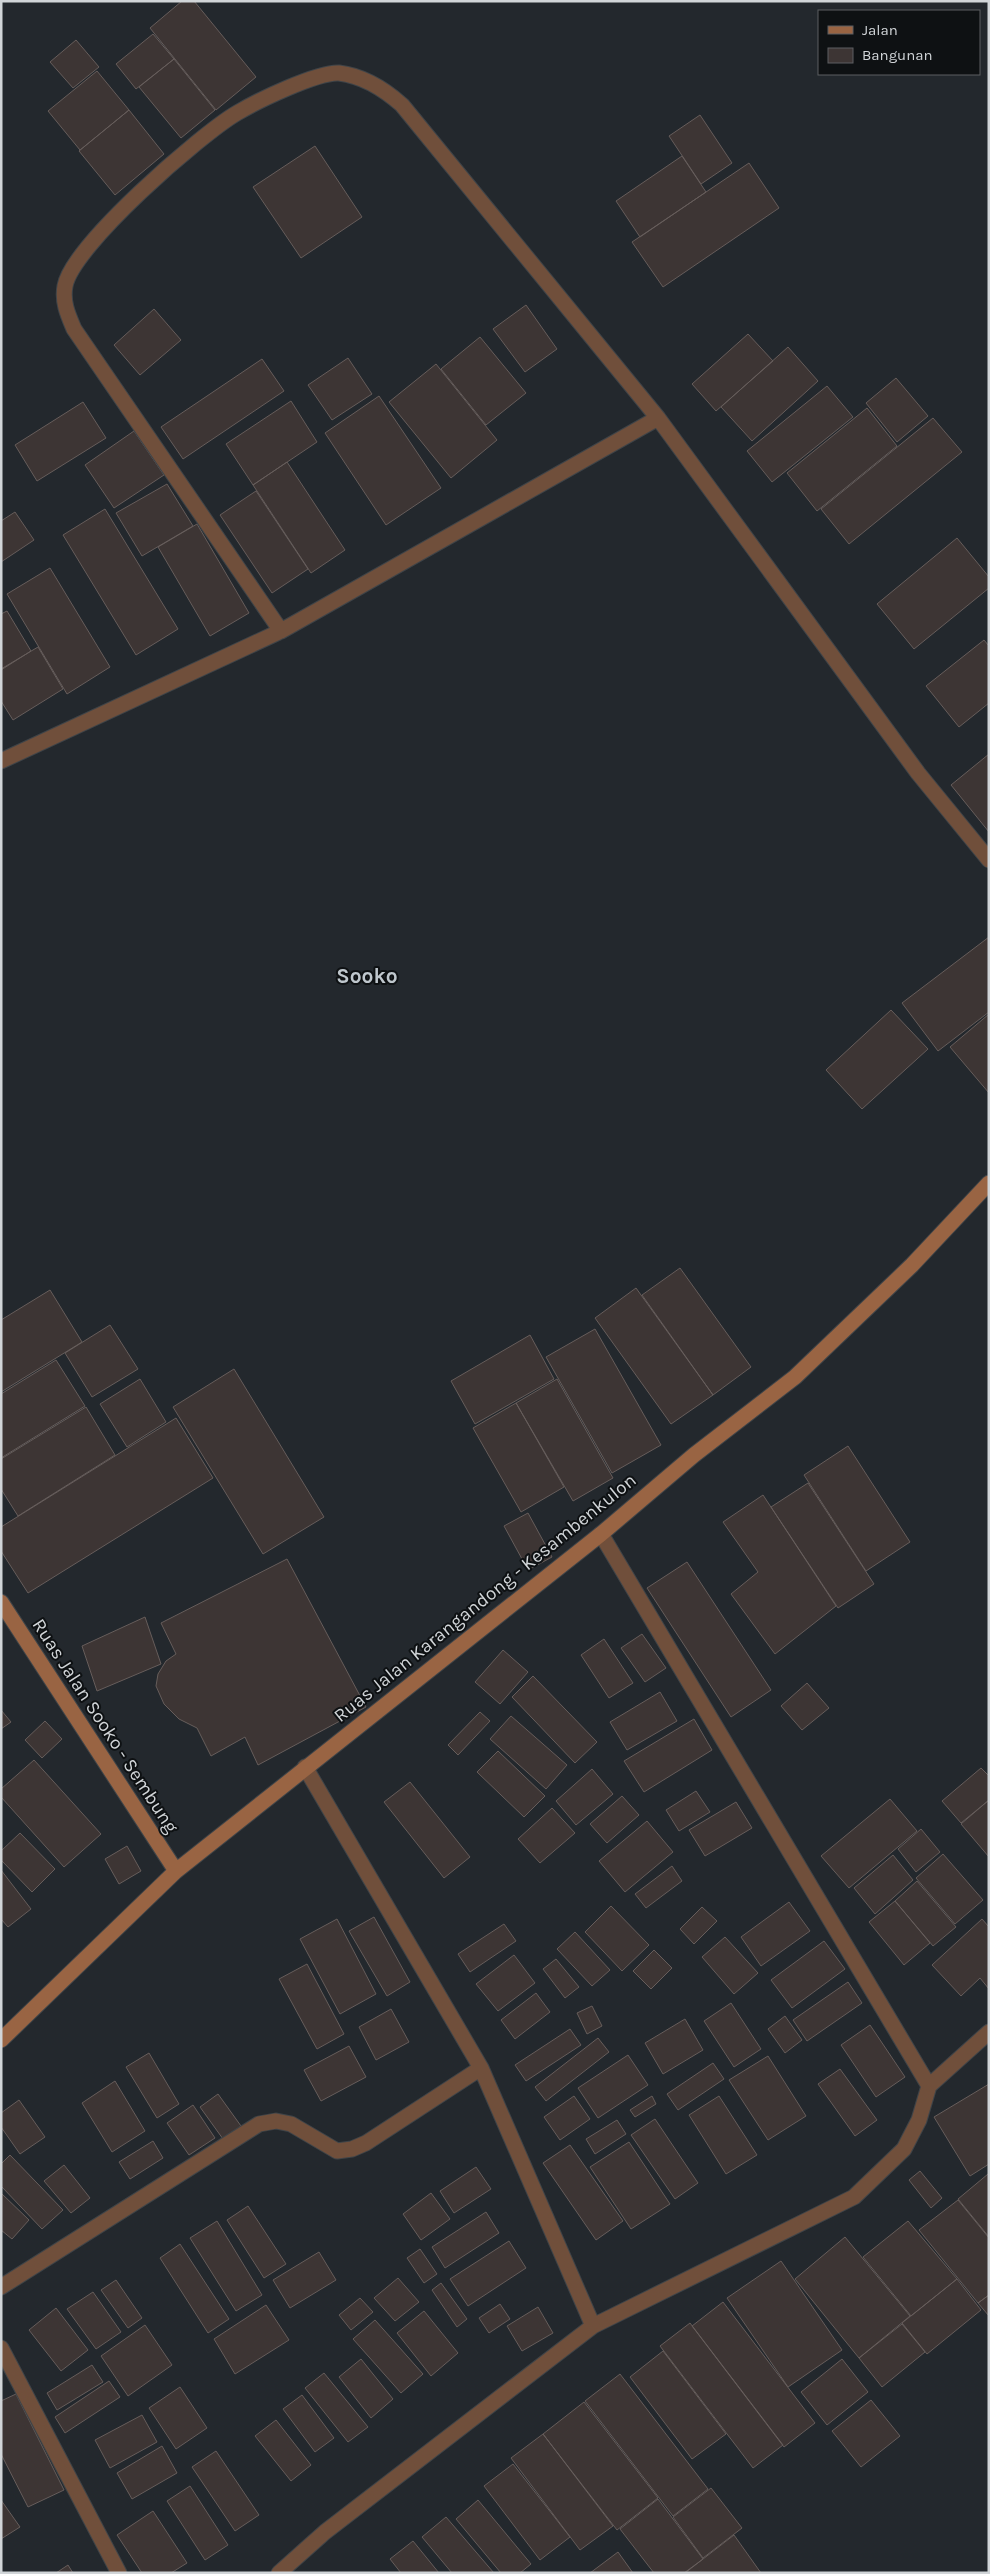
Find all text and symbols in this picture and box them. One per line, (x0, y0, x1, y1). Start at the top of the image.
legend (818, 10, 980, 75)
text: Jalan (862, 21, 898, 39)
text: Bangunan (862, 46, 933, 64)
district label: Sooko (336, 964, 398, 988)
street label: Ruas Jalan Karangandong - Kesambenkulon (330, 1469, 640, 1727)
street label: Ruas Jalan Sooko - Sembung (27, 1615, 183, 1837)

